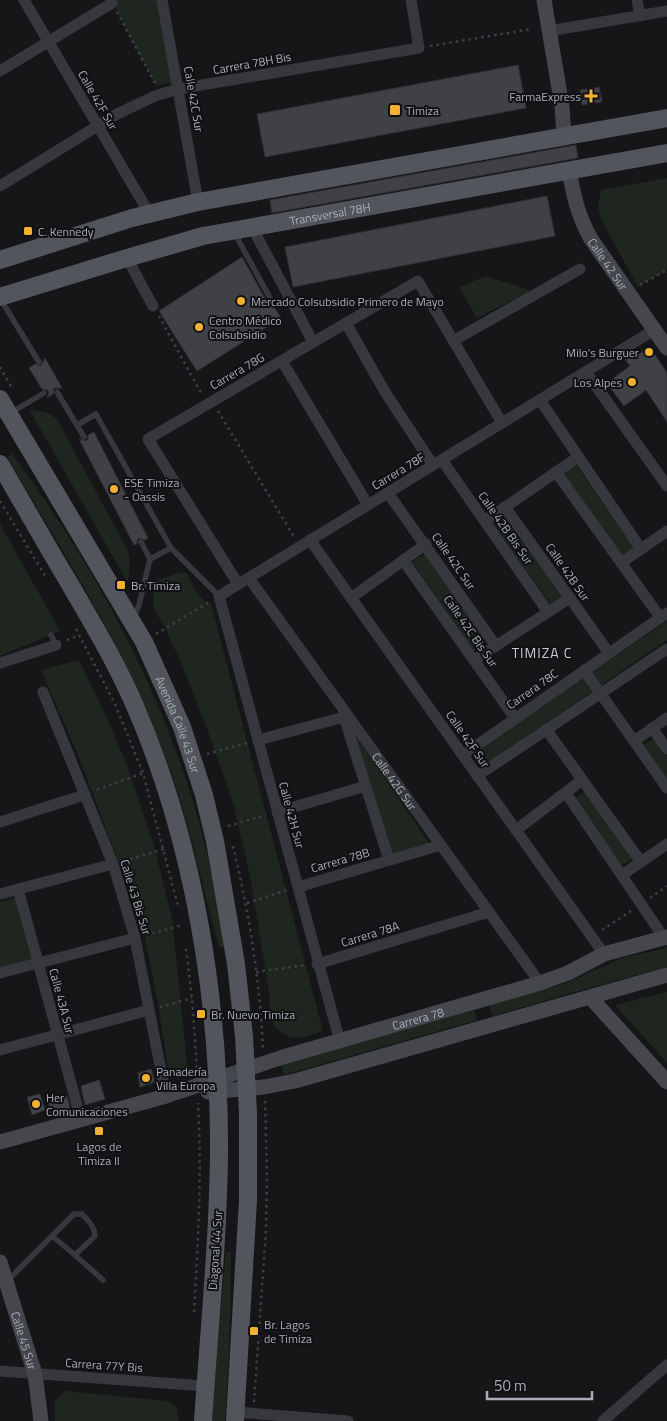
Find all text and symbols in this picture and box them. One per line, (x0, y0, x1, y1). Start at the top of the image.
street label: Carrera 78H Bis (211, 47, 293, 79)
street label: Calle 42C Sur (179, 65, 209, 133)
street label: Calle 42F Sur (73, 67, 123, 133)
place label: FarmaExpress (509, 87, 581, 106)
marker: FarmaExpress (585, 90, 597, 102)
place label: Timiza (406, 101, 439, 120)
marker: Timiza (388, 103, 402, 117)
street label: Transversal 78H (288, 197, 372, 230)
place label: C. Kennedy (38, 222, 94, 241)
marker: C. Kennedy (22, 225, 34, 237)
street label: Calle 42 Sur (583, 234, 633, 294)
place label: Mercado Colsubsidio Primero de Mayo (251, 292, 444, 311)
marker: Mercado Colsubsidio Primero de Mayo (235, 295, 247, 307)
place label: Centro Médico Colsubsidio (209, 311, 282, 344)
marker: Centro Médico Colsubsidio (193, 321, 205, 333)
place label: Milo's Burguer (566, 343, 639, 362)
marker: Milo's Burguer (643, 346, 655, 358)
street label: Carrera 78G (206, 348, 268, 394)
place label: Los Alpes (574, 373, 622, 392)
marker: Los Alpes (626, 376, 638, 388)
street label: Carrera 78F (368, 448, 428, 494)
place label: ESE Timiza - Oassis (124, 473, 179, 506)
marker: ESE Timiza - Oassis (108, 483, 120, 495)
street label: Calle 42B Bis Sur (474, 488, 538, 568)
street label: Calle 42C Sur (427, 528, 481, 594)
street label: Calle 42B Sur (541, 539, 595, 605)
place label: Br. Timiza (131, 576, 180, 595)
marker: Br. Timiza (115, 579, 127, 591)
street label: Calle 42C Bis Sur (439, 591, 503, 671)
district label: TIMIZA C (512, 642, 572, 663)
street label: Carrera 78C (502, 664, 562, 714)
street label: Avenida Calle 43 Sur (151, 673, 206, 775)
street label: Calle 42F Sur (441, 706, 495, 772)
street label: Calle 42G Sur (368, 748, 422, 814)
street label: Calle 42H Sur (274, 780, 310, 850)
street label: Carrera 78B (308, 843, 372, 877)
street label: Calle 43 Bis Sur (115, 857, 157, 937)
street label: Carrera 78A (338, 916, 402, 952)
street label: Calle 43A Sur (44, 966, 80, 1036)
street label: Carrera 78 (390, 1002, 446, 1035)
place label: Br. Nuevo Timiza (211, 1005, 295, 1024)
marker: Br. Nuevo Timiza (195, 1008, 207, 1020)
place label: Panadería Villa Europa (156, 1062, 215, 1095)
marker: Panadería Villa Europa (140, 1072, 152, 1084)
place label: Her Comunicaciones (46, 1088, 128, 1121)
marker: Her Comunicaciones (30, 1098, 42, 1110)
marker: Lagos de Timiza II (93, 1125, 105, 1137)
place label: Lagos de Timiza II (77, 1137, 121, 1170)
street label: Diagonal 44 Sur (203, 1209, 227, 1291)
street label: Calle 45 Sur (6, 1309, 42, 1372)
place label: Br. Lagos de Timiza (264, 1315, 312, 1348)
marker: Br. Lagos de Timiza (248, 1325, 260, 1337)
street label: Carrera 77Y Bis (65, 1353, 144, 1377)
scale bar (487, 1368, 592, 1400)
text: 50 m (494, 1374, 527, 1397)

